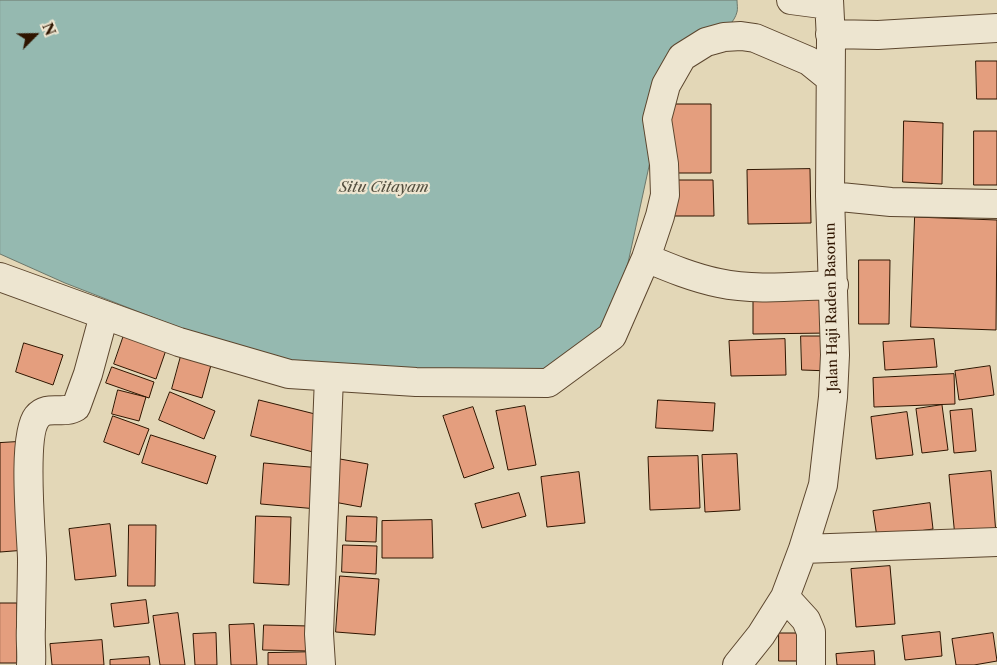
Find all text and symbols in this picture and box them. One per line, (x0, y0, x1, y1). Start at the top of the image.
north arrow (10, 10, 60, 60)
text: N (38, 20, 59, 38)
water label: Situ Citayam (339, 179, 429, 197)
street label: Jalan Haji Raden Basorun (822, 222, 842, 392)

